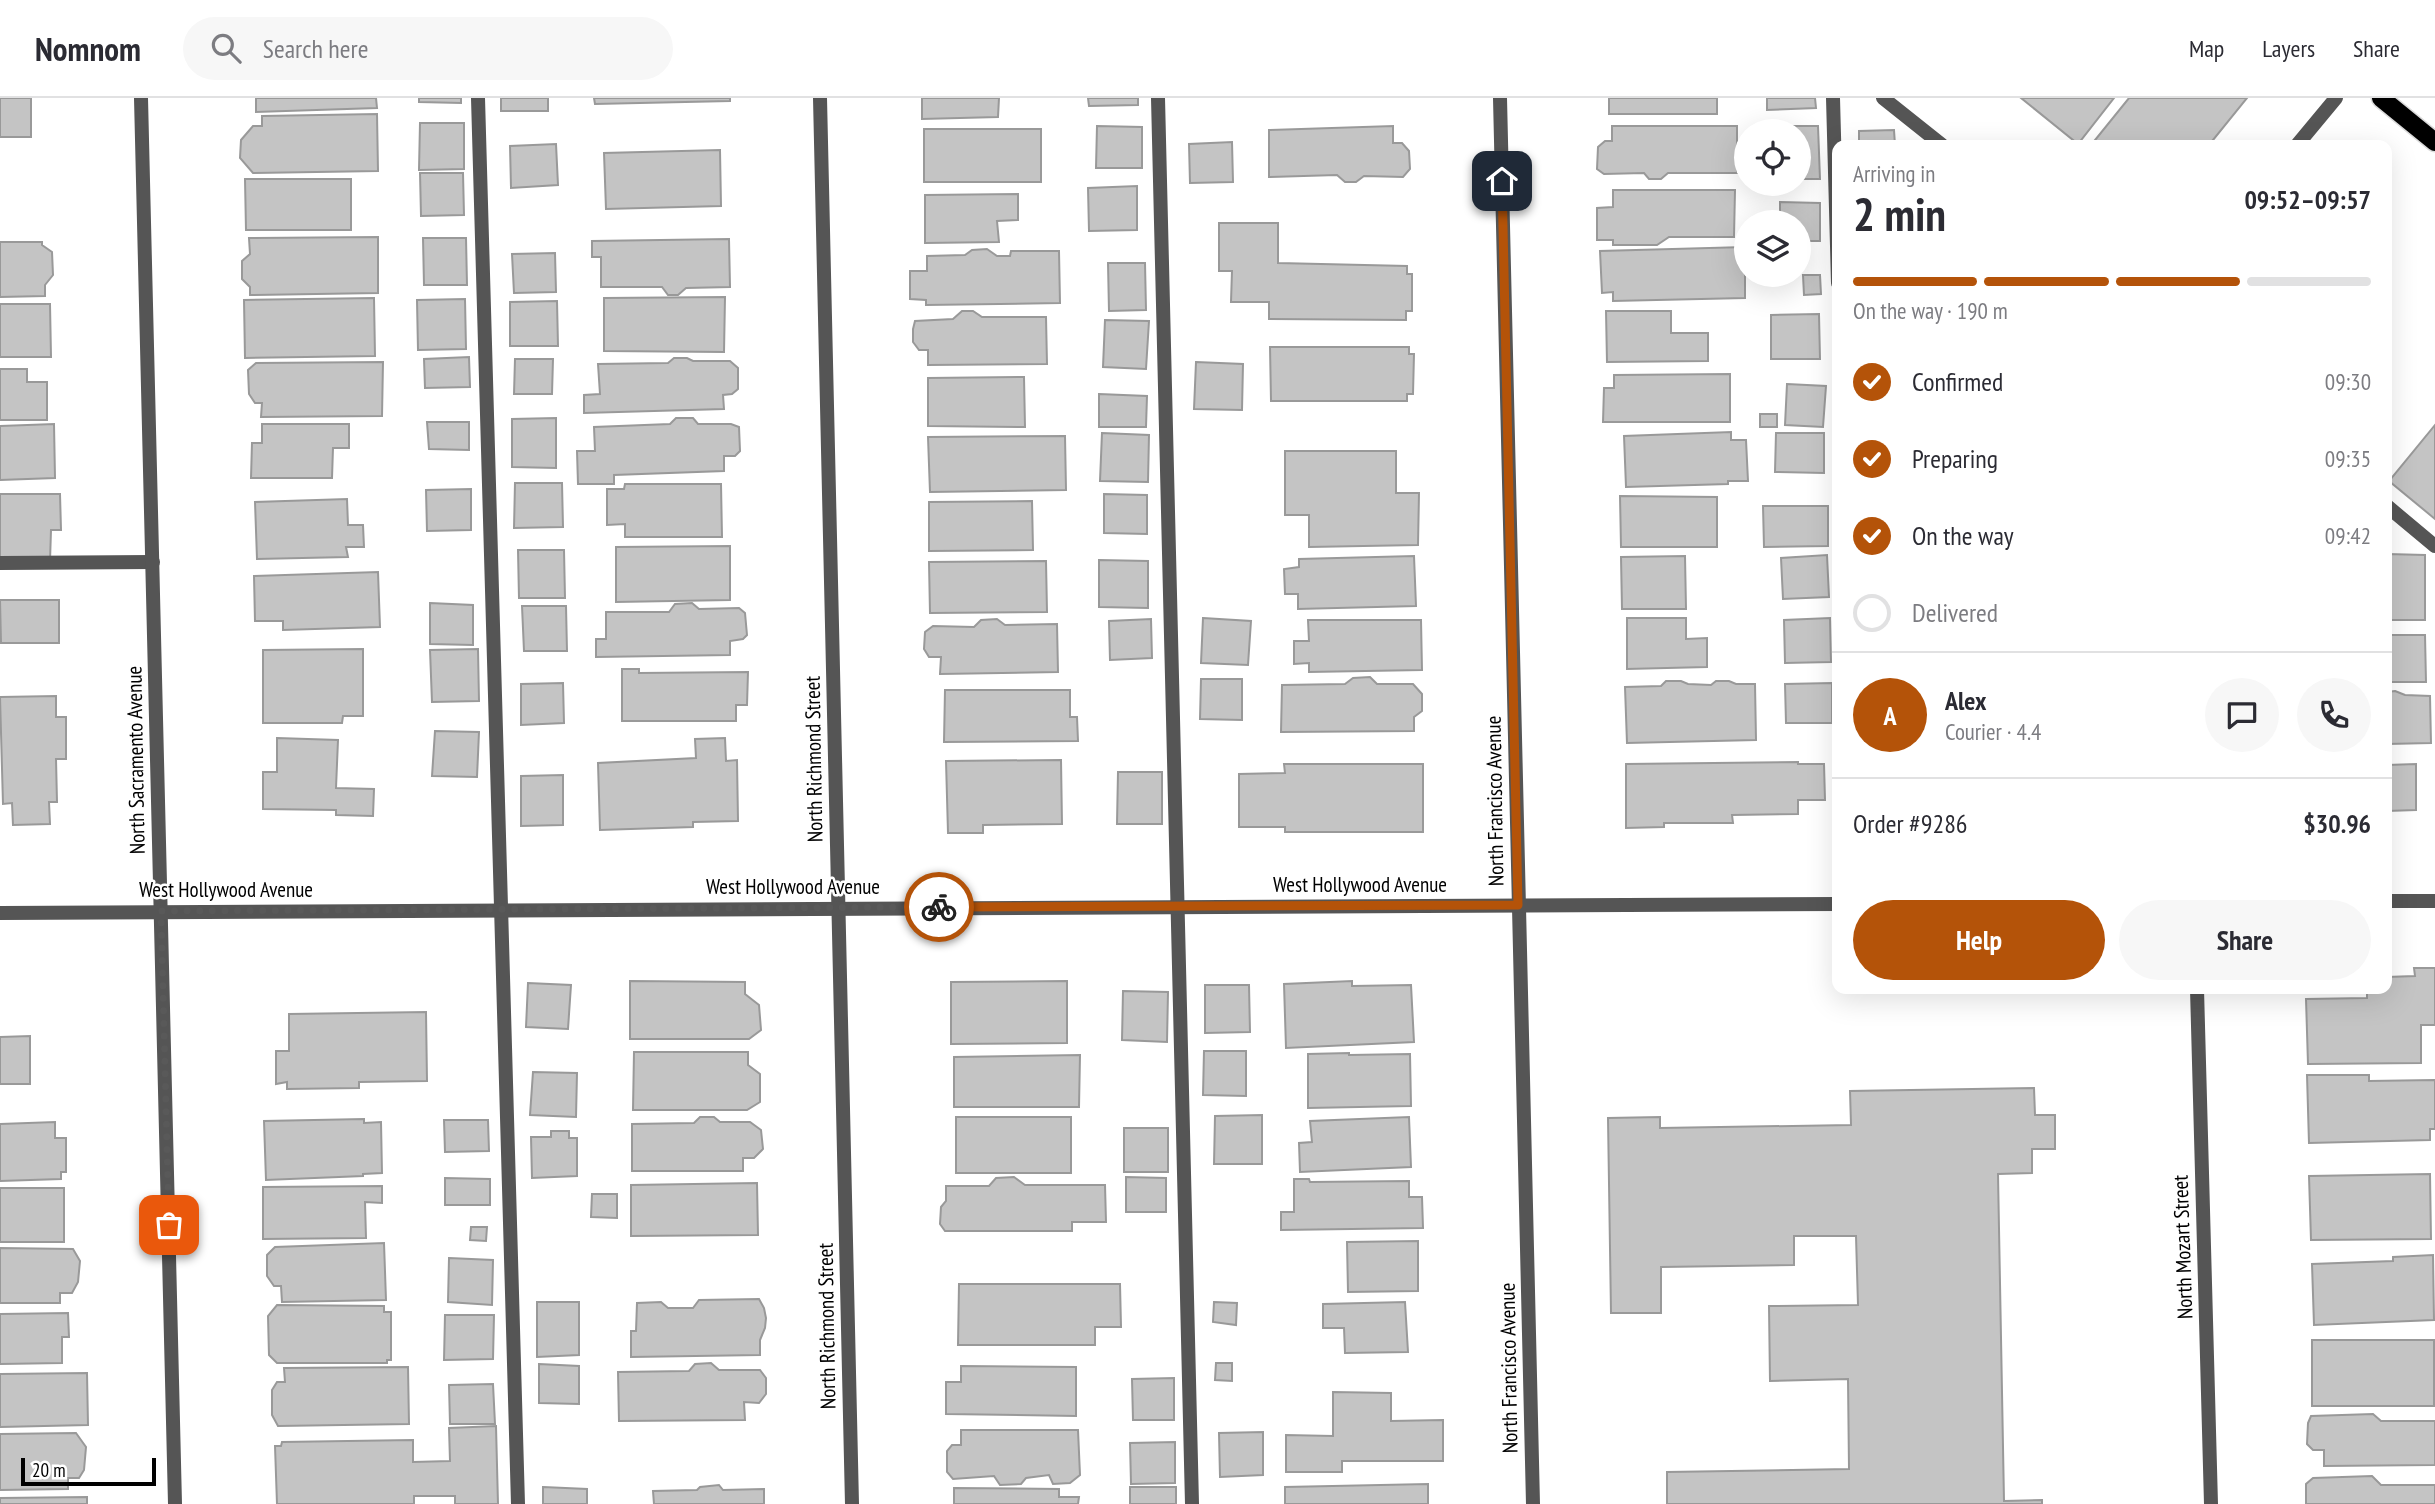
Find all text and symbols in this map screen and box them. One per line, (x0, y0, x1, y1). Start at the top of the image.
search box (183, 17, 673, 80)
text: Nomnom (35, 27, 141, 70)
icon: search (207, 29, 245, 67)
text: Search here (263, 32, 368, 65)
text: Map (2189, 33, 2224, 64)
text: Layers (2262, 33, 2315, 64)
text: Share (2353, 33, 2400, 64)
map controls (1734, 119, 1811, 287)
button: locate (1734, 119, 1811, 196)
pin (1472, 151, 1532, 211)
text: Arriving in (1853, 159, 1935, 188)
icon: home (1483, 162, 1521, 200)
text: 09:52–09:57 (2244, 183, 2371, 216)
text: 2 min (1853, 184, 1946, 244)
button: layers (1734, 210, 1811, 287)
text: On the way · 190 m (1853, 296, 2008, 325)
icon: check (1853, 363, 1891, 401)
text: Confirmed (1912, 365, 2003, 398)
text: 09:30 (2325, 367, 2371, 396)
icon: check (1853, 440, 1891, 478)
text: Preparing (1912, 442, 1998, 475)
text: 09:35 (2325, 444, 2371, 473)
icon: check (1853, 517, 1891, 555)
text: On the way (1912, 519, 2014, 552)
text: 09:42 (2325, 521, 2371, 550)
text: Delivered (1912, 596, 1998, 629)
street label: North Sacramento Avenue (120, 666, 151, 854)
street label: North Richmond Street (799, 675, 828, 842)
button: chat (2205, 678, 2279, 752)
button: phone (2297, 678, 2371, 752)
text: Alex (1945, 684, 1986, 717)
text: A (1883, 699, 1897, 732)
street label: North Francisco Avenue (1480, 716, 1509, 886)
text: Courier · 4.4 (1945, 717, 2041, 746)
text: Order #9286 (1853, 807, 1968, 840)
text: $30.96 (2303, 807, 2371, 840)
street label: West Hollywood Avenue (1273, 871, 1447, 898)
courier (904, 872, 974, 942)
street label: West Hollywood Avenue (706, 873, 880, 900)
street label: West Hollywood Avenue (139, 876, 313, 903)
icon: bike (920, 888, 958, 926)
button: Help (1853, 900, 2105, 980)
button: Share (2119, 900, 2371, 980)
street label: North Mozart Street (2166, 1174, 2199, 1320)
pin (139, 1195, 199, 1255)
icon: bag (150, 1206, 188, 1244)
street label: North Richmond Street (812, 1242, 841, 1409)
street label: North Francisco Avenue (1494, 1283, 1523, 1453)
scale bar (21, 1455, 156, 1487)
text: 20 m (32, 1458, 66, 1482)

